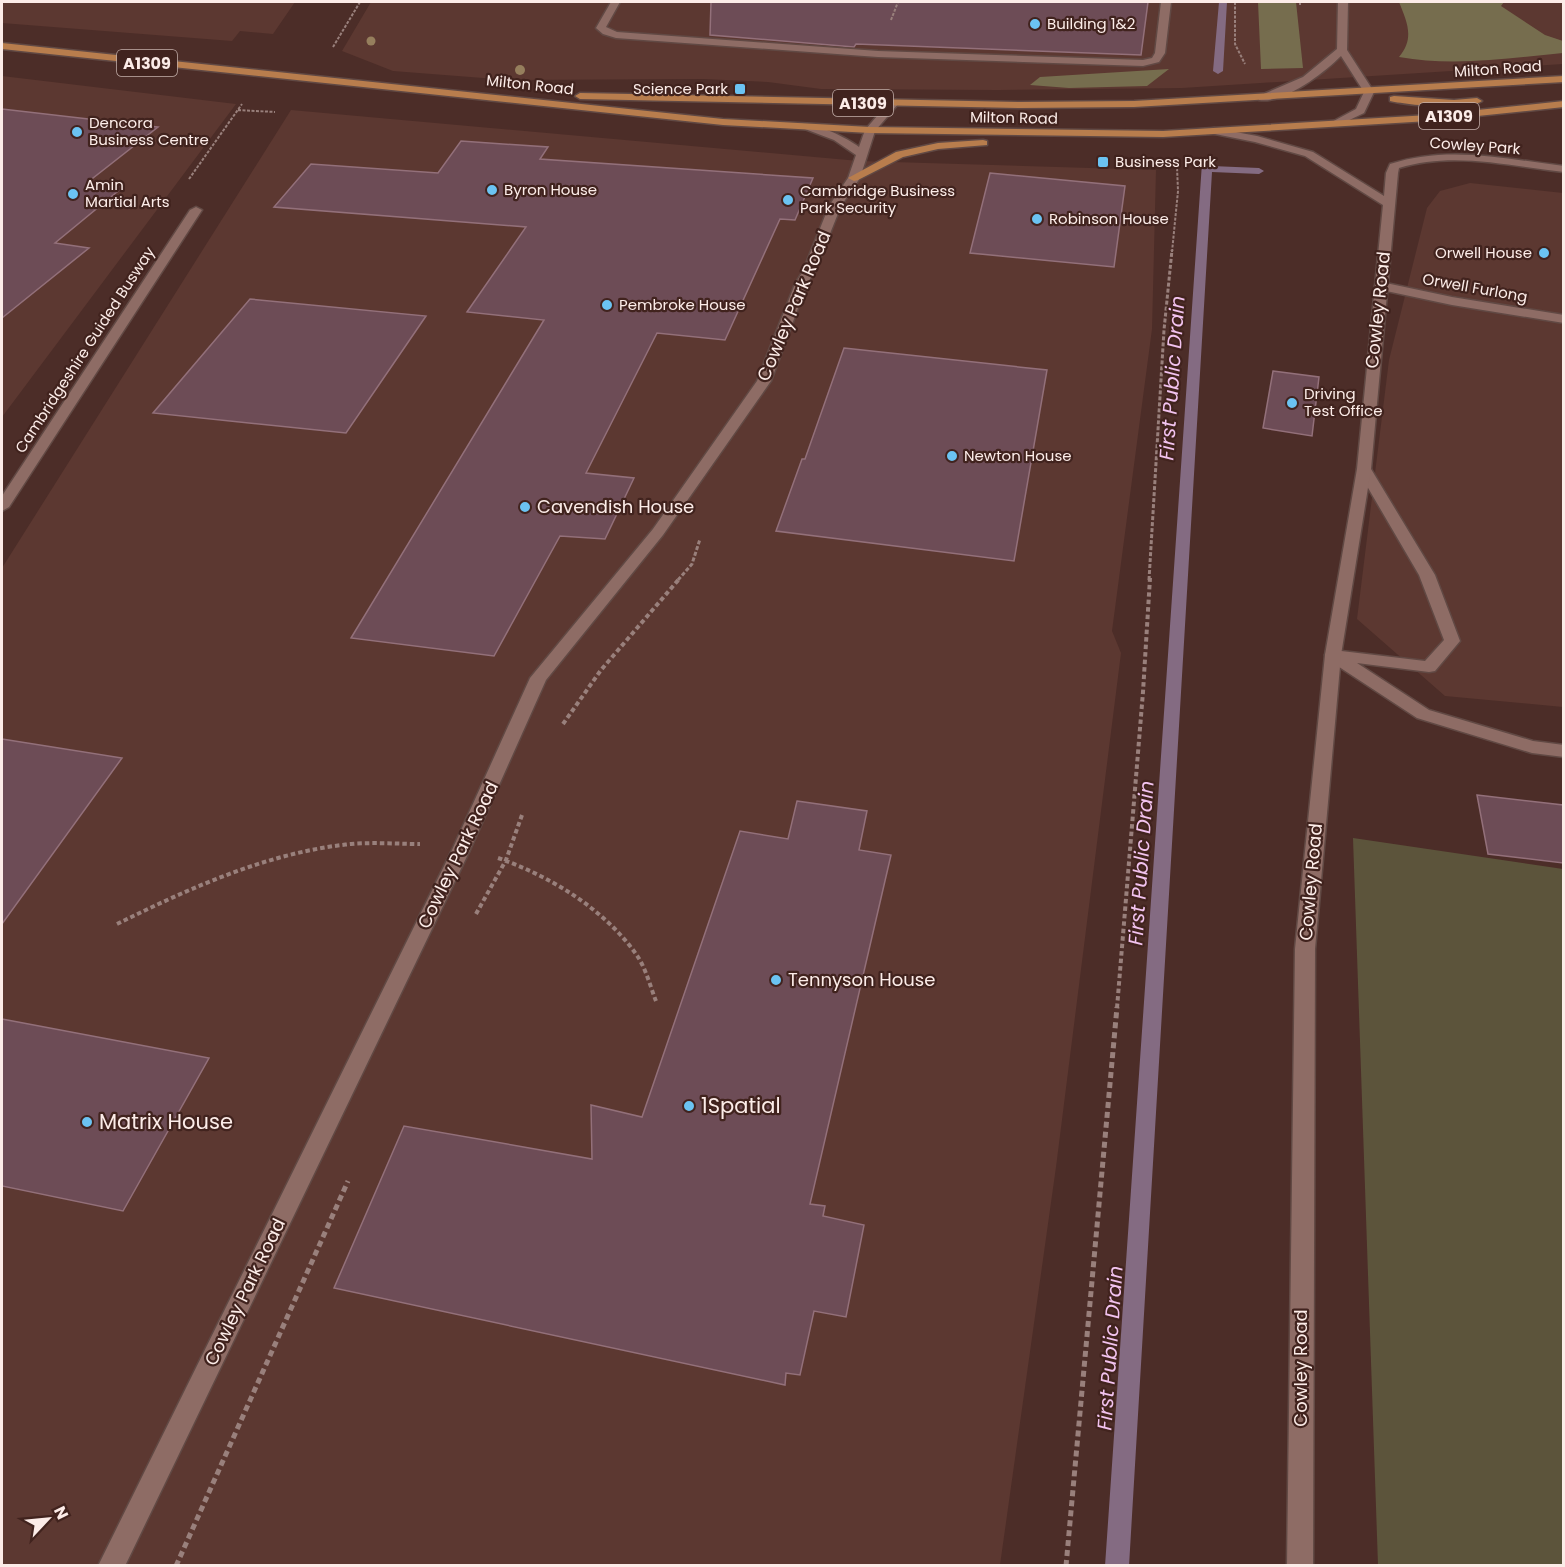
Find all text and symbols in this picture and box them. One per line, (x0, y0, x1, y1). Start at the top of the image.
place label: Building 1&2 (1047, 13, 1135, 34)
marker: Building 1&2 (1028, 17, 1042, 31)
road number: A1309 (117, 50, 177, 76)
street label: Milton Road (1453, 55, 1543, 82)
street label: Milton Road (485, 69, 575, 100)
place label: Science Park (633, 78, 728, 99)
marker: Science Park (733, 82, 747, 96)
road number: A1309 (833, 90, 893, 116)
road number: A1309 (1419, 103, 1479, 129)
street label: Milton Road (970, 106, 1058, 129)
place label: Dencora Business Centre (89, 112, 209, 150)
marker: Dencora Business Centre (70, 125, 84, 139)
street label: Cowley Park (1429, 132, 1521, 159)
place label: Business Park (1115, 151, 1216, 172)
marker: Business Park (1096, 155, 1110, 169)
place label: Amin Martial Arts (85, 174, 170, 212)
place label: Byron House (504, 179, 597, 200)
place label: Cambridge Business Park Security (800, 180, 955, 218)
marker: Byron House (485, 183, 499, 197)
marker: Amin Martial Arts (66, 187, 80, 201)
marker: Cambridge Business Park Security (781, 193, 795, 207)
place label: Robinson House (1049, 208, 1169, 229)
marker: Robinson House (1030, 212, 1044, 226)
street label: Cowley Park Road (751, 227, 836, 385)
street label: Cambridgeshire Guided Busway (10, 242, 160, 457)
place label: Orwell House (1435, 242, 1532, 263)
marker: Orwell House (1537, 246, 1551, 260)
street label: Cowley Road (1359, 250, 1396, 370)
street label: Orwell Furlong (1421, 268, 1529, 307)
place label: Pembroke House (619, 294, 746, 315)
water label: First Public Drain (1152, 295, 1192, 461)
marker: Pembroke House (600, 298, 614, 312)
place label: Driving Test Office (1304, 383, 1382, 421)
marker: Driving Test Office (1285, 396, 1299, 410)
place label: Newton House (964, 445, 1072, 466)
marker: Newton House (945, 449, 959, 463)
place label: Cavendish House (537, 494, 694, 519)
marker: Cavendish House (518, 500, 532, 514)
street label: Cowley Park Road (411, 777, 504, 933)
water label: First Public Drain (1121, 780, 1161, 946)
street label: Cowley Road (1293, 822, 1328, 942)
place label: Tennyson House (788, 967, 935, 992)
marker: Tennyson House (769, 973, 783, 987)
place label: 1Spatial (701, 1091, 781, 1120)
marker: 1Spatial (682, 1099, 696, 1113)
place label: Matrix House (99, 1107, 233, 1136)
marker: Matrix House (80, 1115, 94, 1129)
street label: Cowley Park Road (198, 1214, 291, 1370)
water label: First Public Drain (1090, 1265, 1130, 1431)
street label: Cowley Road (1288, 1309, 1313, 1427)
north arrow (18, 1489, 78, 1549)
text: N (48, 1502, 74, 1523)

